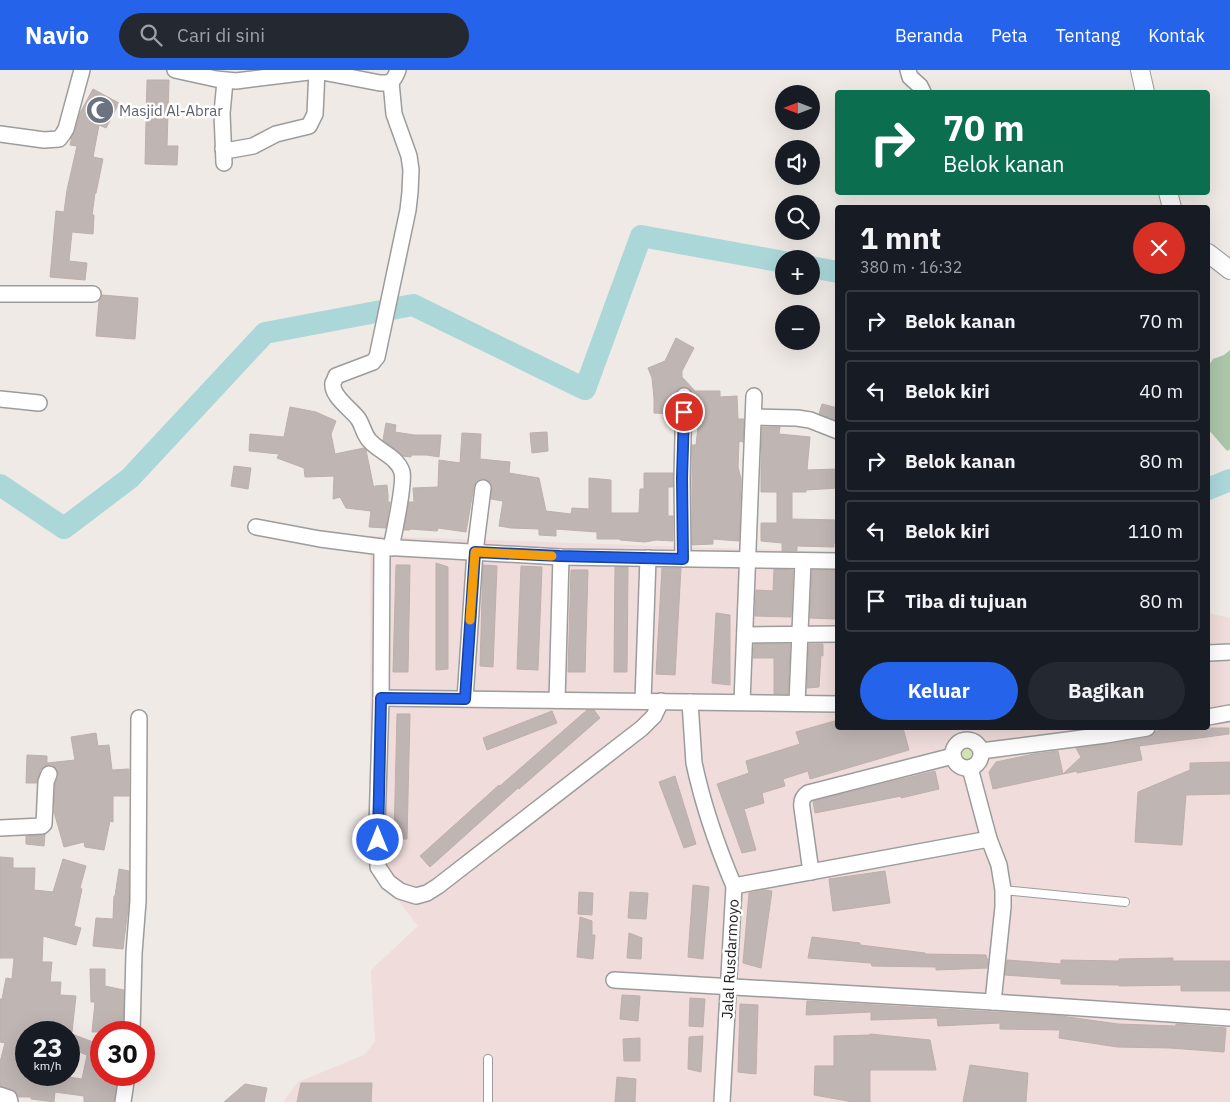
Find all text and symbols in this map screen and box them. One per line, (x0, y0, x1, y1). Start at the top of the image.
search box (119, 13, 469, 58)
text: Navio (25, 19, 89, 51)
icon: search (137, 21, 165, 49)
text: Cari di sini (177, 23, 265, 47)
text: Beranda (895, 24, 963, 47)
text: Peta (991, 24, 1027, 47)
text: Tentang (1055, 24, 1120, 47)
text: Kontak (1148, 24, 1205, 47)
north arrow (775, 85, 820, 130)
map controls (775, 85, 820, 350)
mosque icon: Masjid Al-Abrar (85, 95, 115, 125)
place label: Masjid Al-Abrar (119, 101, 223, 120)
text: 70 m (943, 105, 1025, 151)
icon: right (860, 110, 925, 175)
button: sound (775, 140, 820, 185)
text: Belok kanan (943, 149, 1065, 178)
button: search (775, 195, 820, 240)
text: 1 mnt (860, 218, 941, 257)
button: close (1133, 222, 1185, 274)
button: + (775, 250, 820, 295)
text: 380 m · 16:32 (860, 257, 962, 277)
button: − (775, 305, 820, 350)
icon: right (862, 307, 890, 335)
text: Belok kanan (905, 309, 1016, 333)
text: 70 m (1139, 309, 1183, 333)
icon: left (862, 377, 890, 405)
text: Belok kiri (905, 379, 990, 403)
text: 40 m (1139, 379, 1183, 403)
pin (663, 391, 705, 433)
icon: arrive (670, 398, 698, 426)
icon: right (862, 447, 890, 475)
text: Belok kanan (905, 449, 1016, 473)
text: 80 m (1139, 449, 1183, 473)
icon: left (862, 517, 890, 545)
text: Belok kiri (905, 519, 990, 543)
text: 110 m (1128, 519, 1183, 543)
icon: arrive (862, 587, 890, 615)
text: Tiba di tujuan (905, 589, 1027, 613)
text: 80 m (1139, 589, 1183, 613)
button: Keluar (860, 662, 1018, 720)
button: Bagikan (1028, 662, 1185, 720)
position arrow (351, 813, 403, 865)
street label: Jalal Rusdarmoyo (717, 898, 743, 1020)
speed limit sign: 30 (90, 1021, 155, 1086)
text: 23 (32, 1031, 63, 1064)
text: km/h (33, 1058, 62, 1073)

